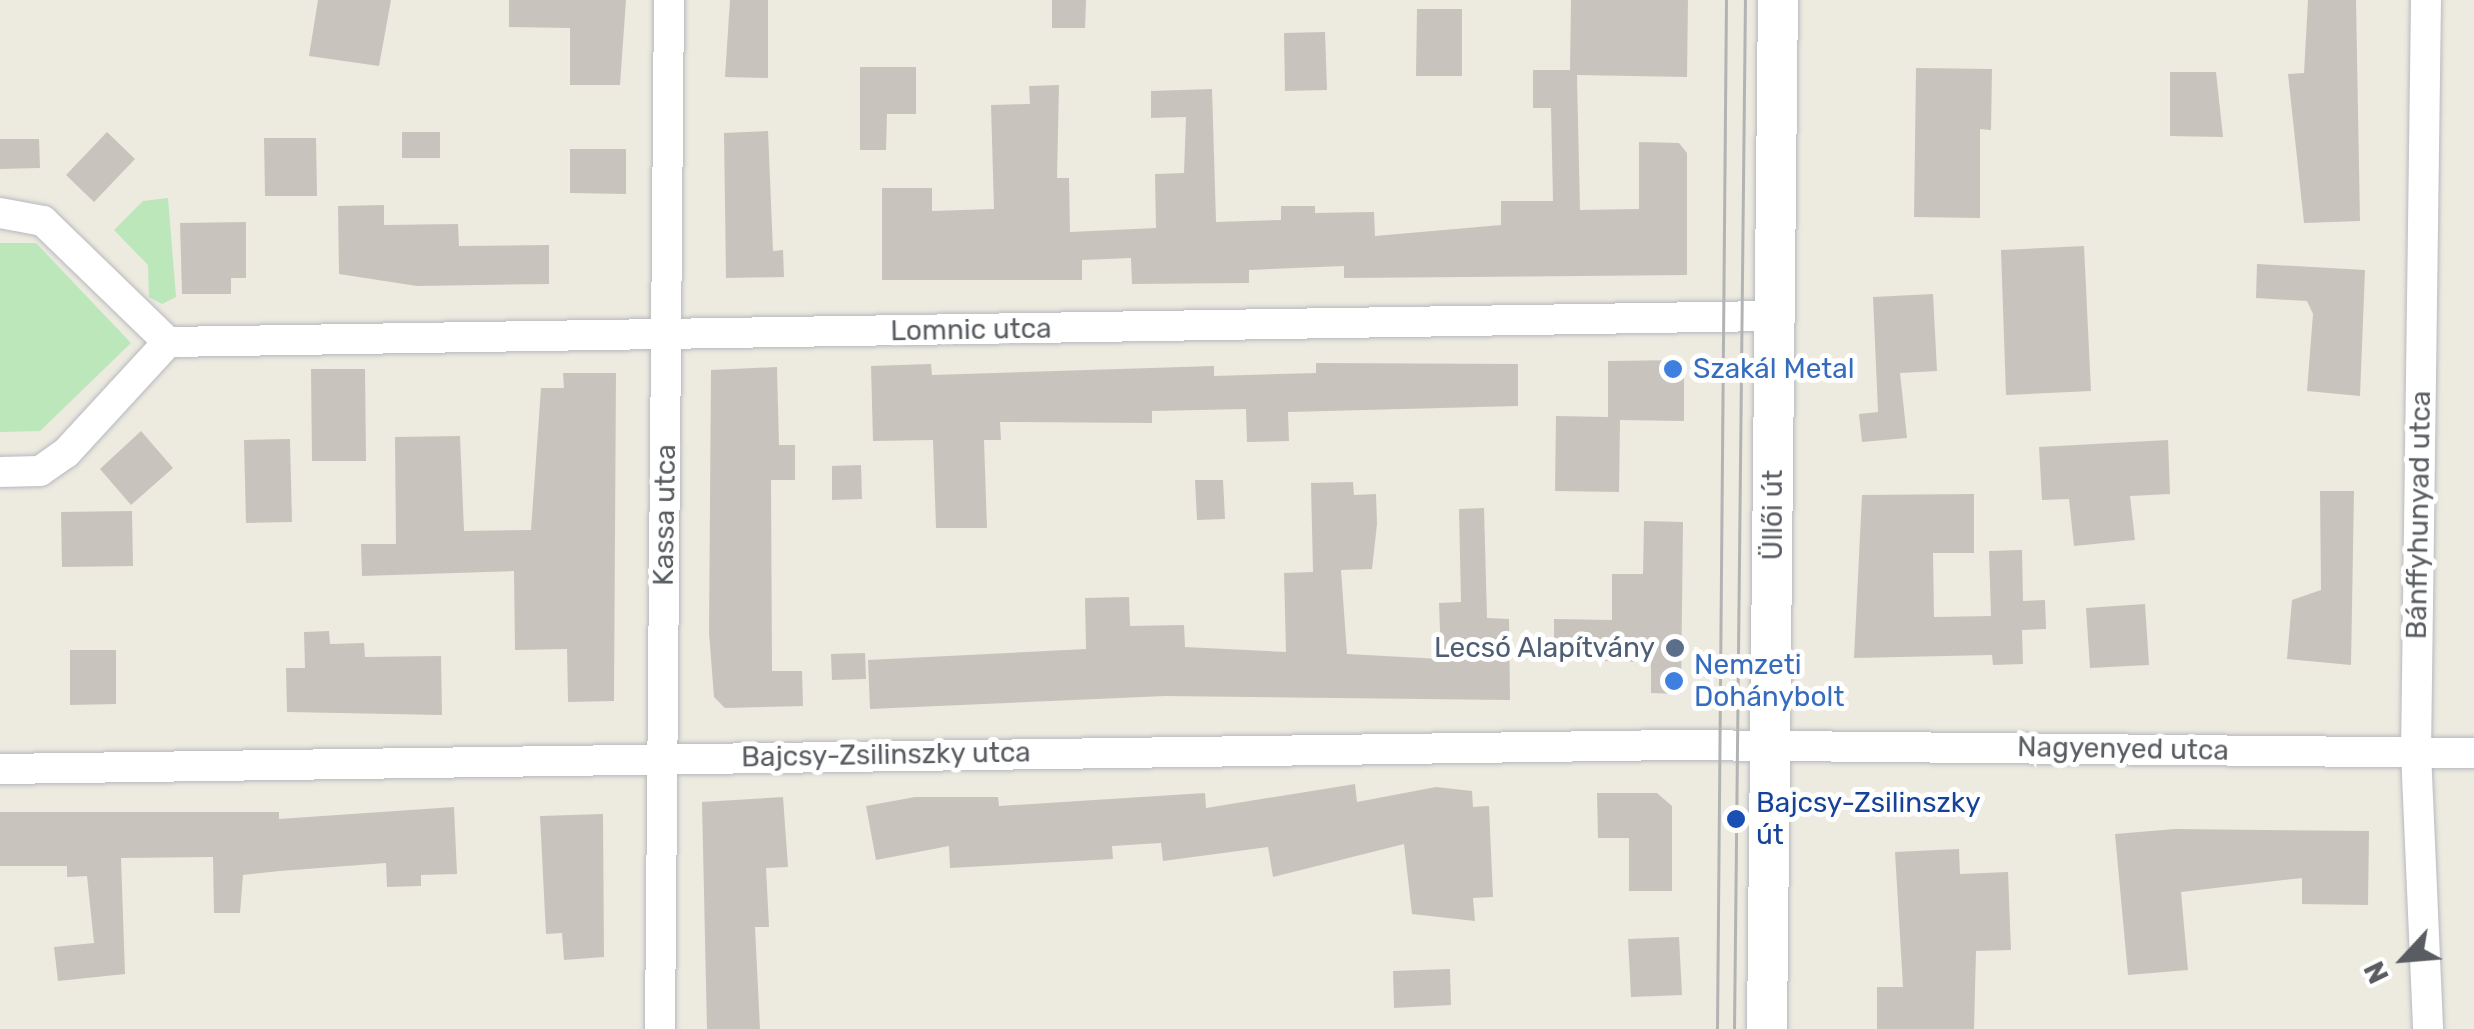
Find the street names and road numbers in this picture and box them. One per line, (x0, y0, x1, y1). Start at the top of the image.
street label: Lomnic utca (890, 312, 1052, 348)
street label: Bánffyhunyad utca (2400, 390, 2438, 640)
street label: Kassa utca (647, 444, 683, 586)
street label: Üllői út (1756, 470, 1790, 560)
street label: Nagyenyed utca (2017, 730, 2229, 768)
street label: Bajcsy-Zsilinszky utca (741, 736, 1031, 774)

